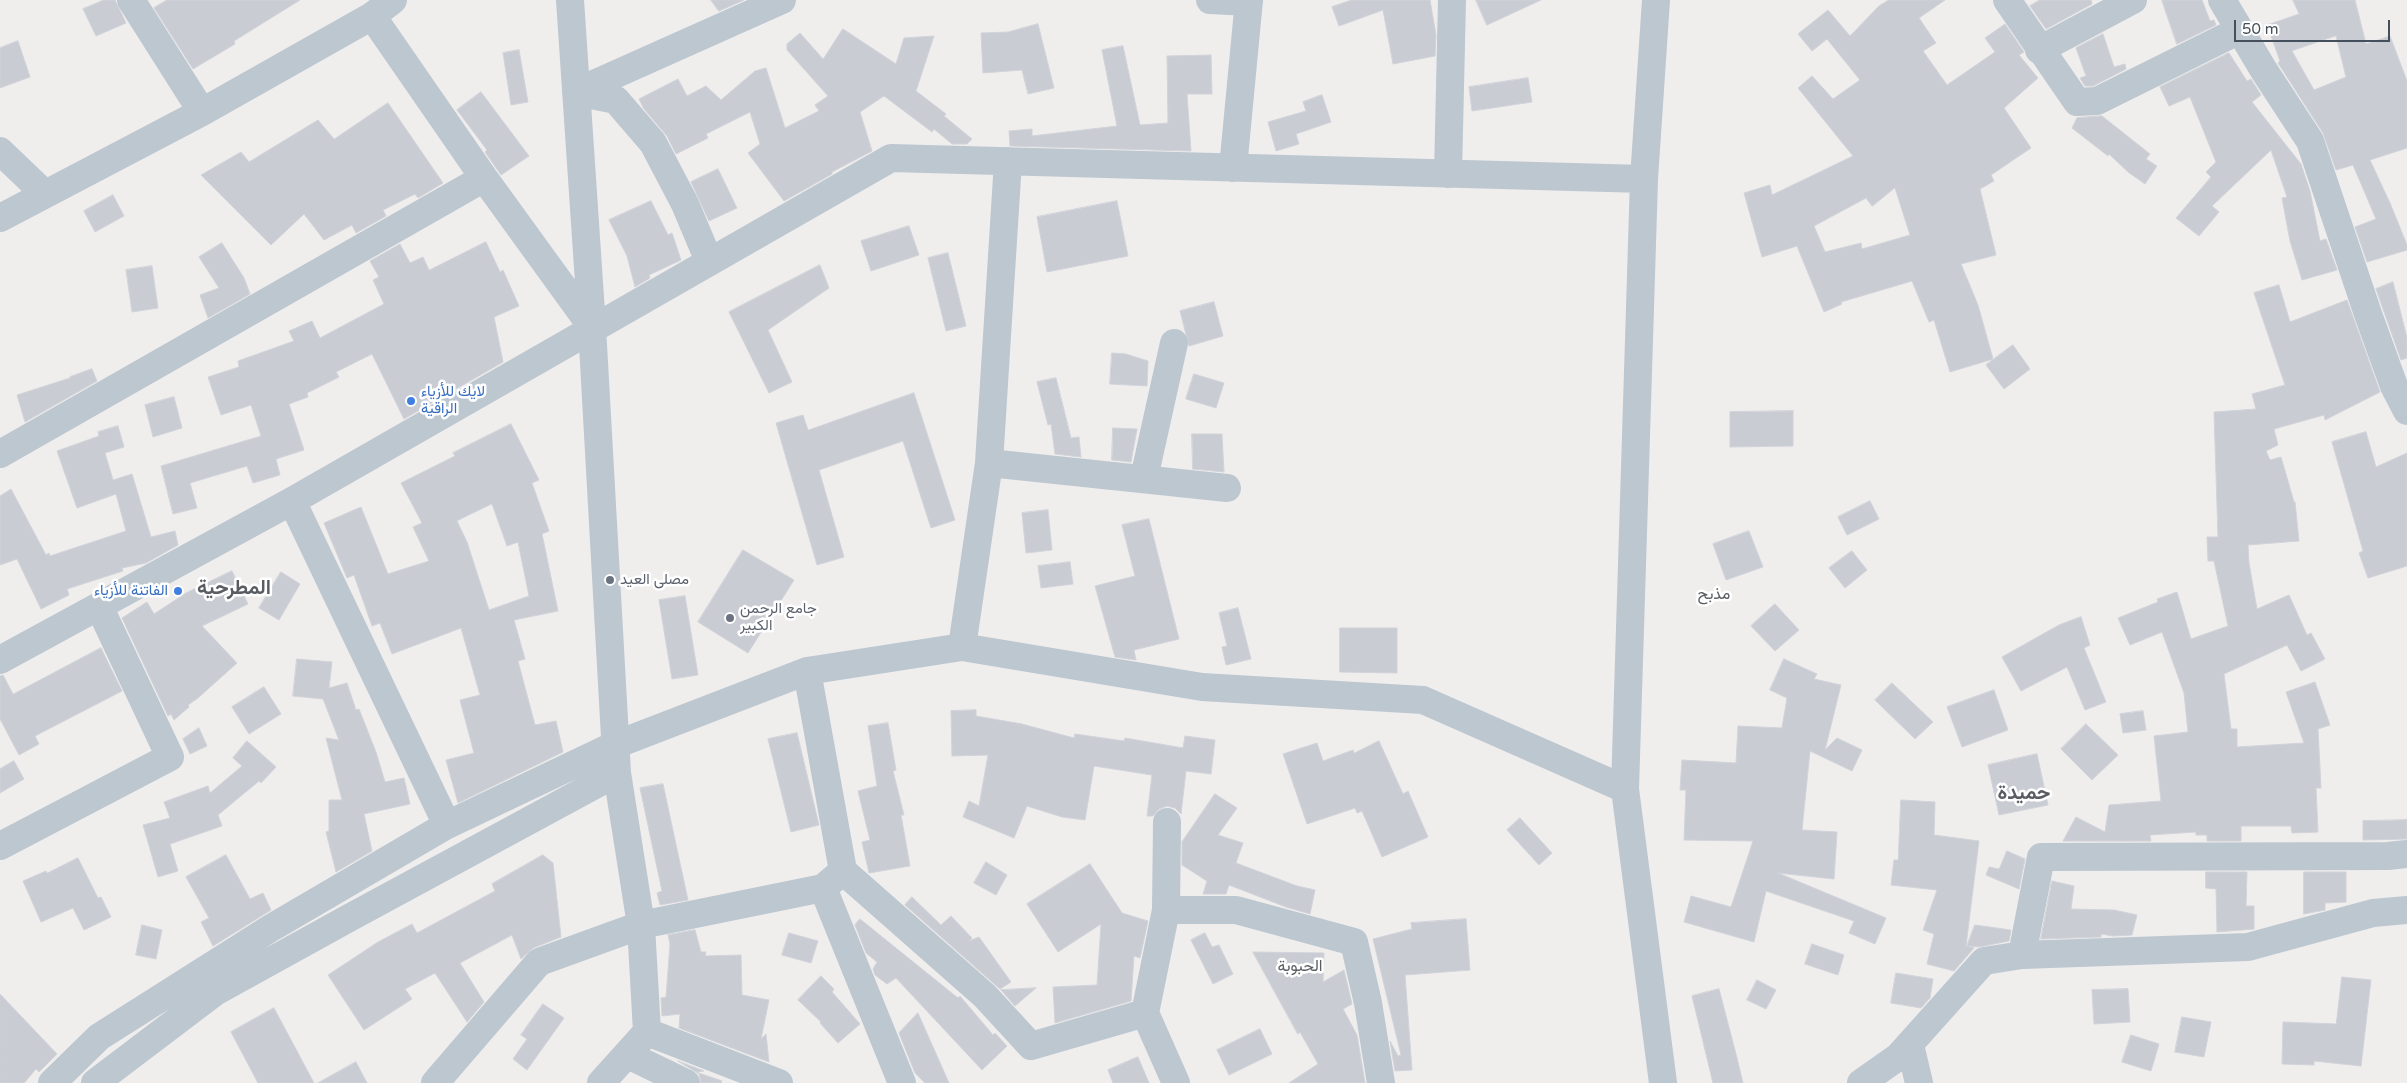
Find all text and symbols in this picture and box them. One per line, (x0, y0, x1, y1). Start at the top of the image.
scale bar (2237, 10, 2393, 42)
text: 50 m (2242, 20, 2279, 38)
place label: لايك للأزياء الراقية (421, 383, 485, 418)
marker: لايك للأزياء الراقية (405, 395, 417, 407)
place label: مصلى العيد (620, 571, 689, 589)
marker: مصلى العيد (604, 574, 616, 586)
district label: المطرحية (197, 577, 271, 601)
place label: الفاتنة للأزياء (94, 582, 168, 600)
marker: الفاتنة للأزياء (172, 585, 184, 597)
district label: مذبح (1698, 585, 1730, 605)
place label: جامع الرحمن الكبير (740, 600, 817, 635)
marker: جامع الرحمن الكبير (724, 612, 736, 624)
district label: حميدة (1998, 782, 2050, 806)
district label: الحبوبة (1278, 957, 1322, 977)

